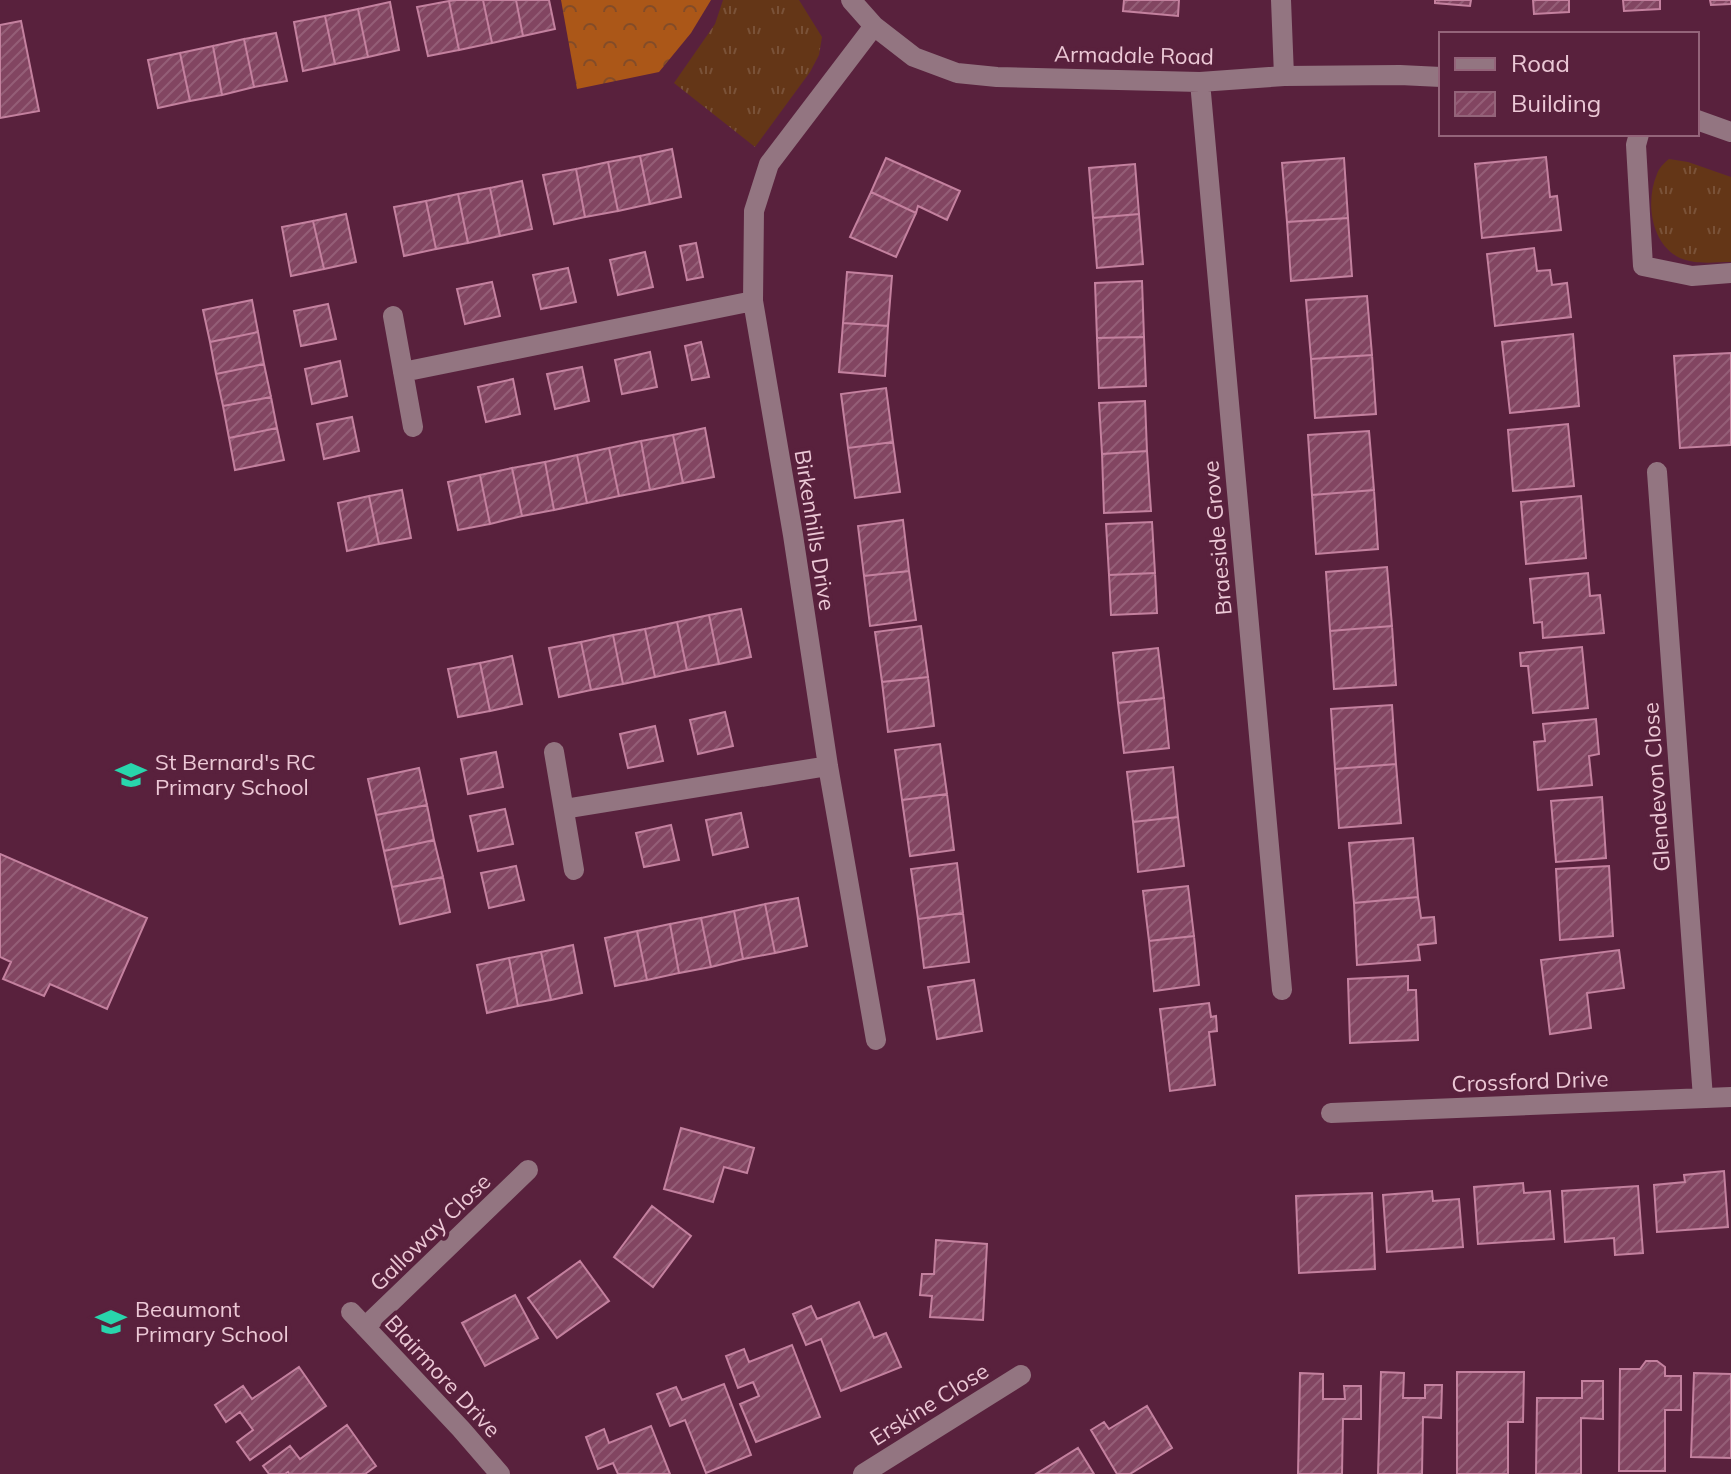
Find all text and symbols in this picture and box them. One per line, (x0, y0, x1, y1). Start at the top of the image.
legend (1439, 32, 1699, 136)
street label: Armadale Road (1054, 40, 1214, 70)
text: Road (1511, 48, 1570, 78)
text: Building (1511, 88, 1601, 118)
street label: Birkenhills Drive (788, 448, 842, 612)
street label: Braeside Grove (1196, 460, 1238, 616)
street label: Glendevon Close (1636, 701, 1676, 873)
place label: St Bernard's RC Primary School (155, 748, 316, 801)
school or university icon: St Bernard's RC Primary School (114, 758, 148, 792)
street label: Crossford Drive (1451, 1064, 1609, 1098)
street label: Galloway Close (364, 1167, 496, 1297)
place label: Beaumont Primary School (135, 1295, 289, 1348)
school or university icon: Beaumont Primary School (94, 1305, 128, 1339)
street label: Blairmore Drive (379, 1309, 507, 1443)
street label: Erskine Close (864, 1356, 994, 1452)

